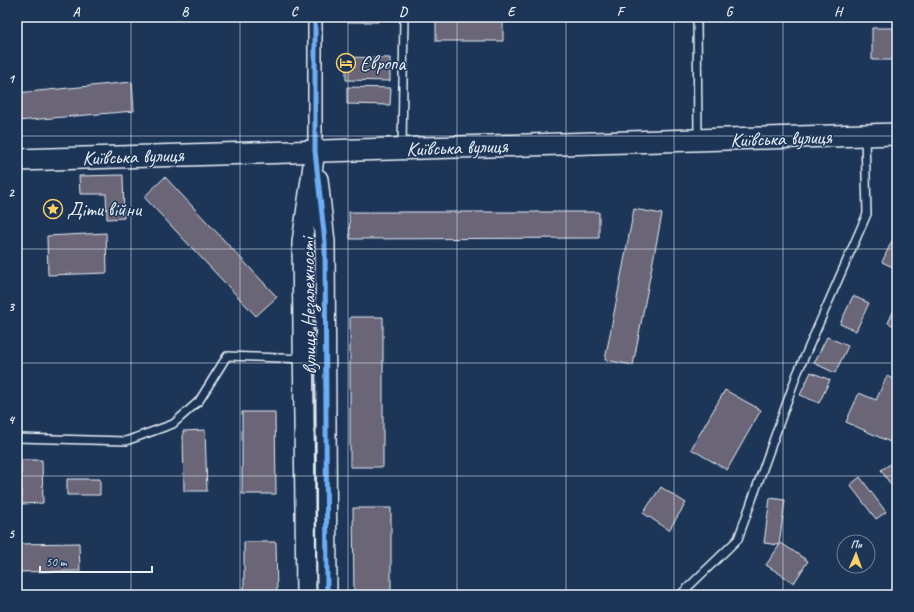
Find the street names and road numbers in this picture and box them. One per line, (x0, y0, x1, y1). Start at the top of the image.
street label: Київська вулиця (730, 124, 833, 153)
street label: Київська вулиця (406, 133, 509, 162)
street label: Київська вулиця (82, 142, 185, 171)
street label: вулиця Незалежності (295, 235, 323, 375)

